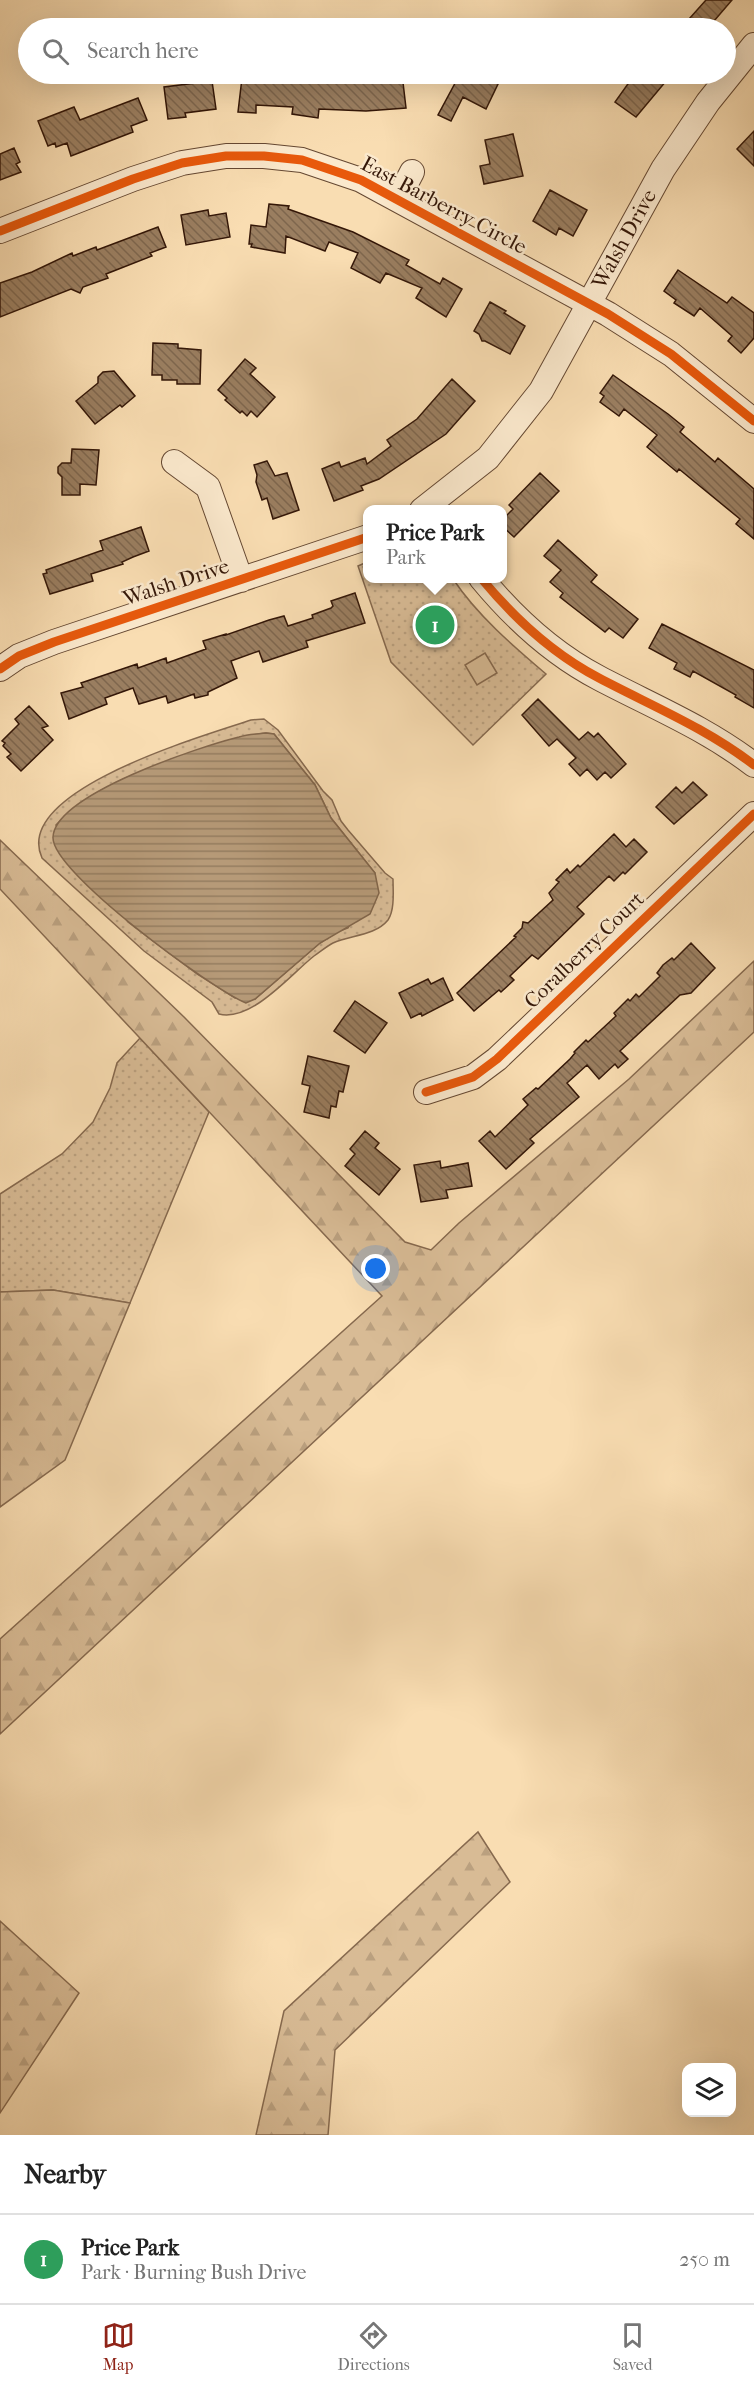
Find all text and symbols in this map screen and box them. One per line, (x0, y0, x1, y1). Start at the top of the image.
search box (18, 18, 736, 84)
icon: search (39, 35, 72, 68)
text: Search here (87, 38, 199, 64)
street label: East Barberry Circle (357, 151, 531, 259)
street label: Walsh Drive (586, 185, 661, 294)
popup (363, 505, 507, 583)
text: Price Park (386, 520, 484, 546)
text: Park (386, 546, 426, 569)
street label: Walsh Drive (119, 554, 232, 611)
pin: 1 (416, 602, 454, 648)
street label: Coralberry Court (519, 887, 649, 1013)
your location (361, 1254, 390, 1283)
map controls (682, 2063, 736, 2117)
button: layers (682, 2063, 736, 2117)
text: Nearby (24, 2159, 106, 2190)
text: Price Park (81, 2235, 179, 2261)
text: 1 (40, 2248, 47, 2271)
text: 250 m (679, 2248, 730, 2271)
text: Park · Burning Bush Drive (81, 2261, 306, 2284)
tab: Map (102, 2319, 135, 2374)
tab: Directions (338, 2319, 410, 2374)
tab: Saved (613, 2319, 652, 2374)

